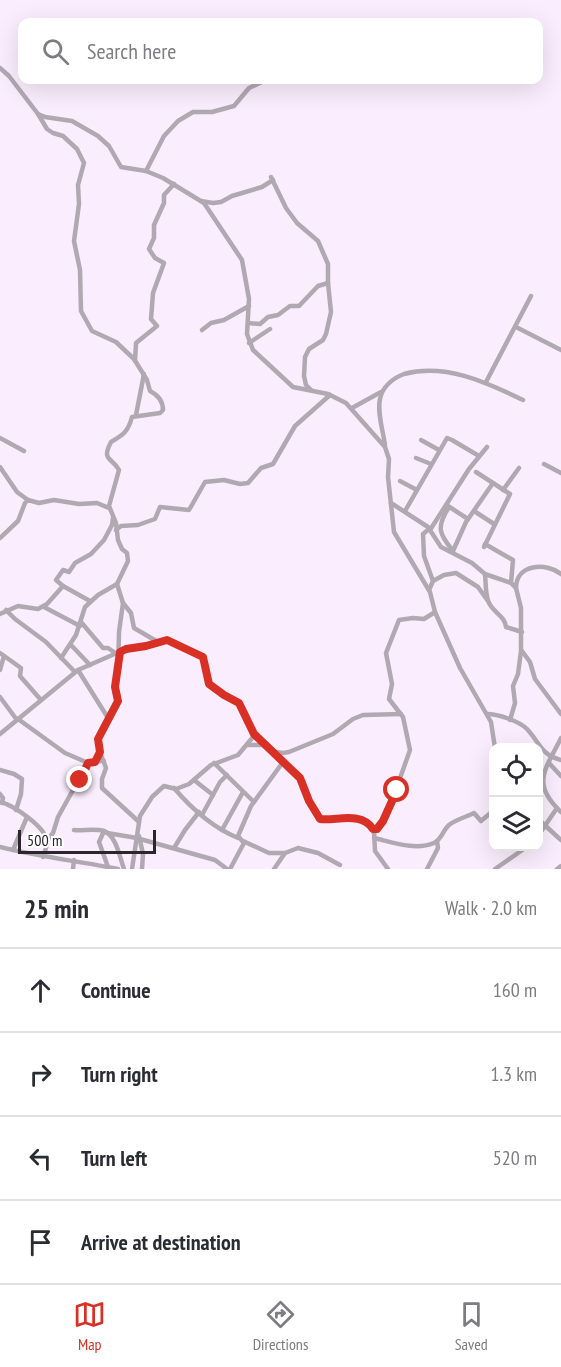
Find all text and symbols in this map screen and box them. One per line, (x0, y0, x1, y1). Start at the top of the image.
search box (18, 18, 543, 84)
icon: search (39, 35, 72, 68)
text: Search here (87, 37, 176, 65)
map controls (489, 743, 543, 851)
button: locate (489, 743, 543, 797)
route end (66, 766, 92, 792)
route start (383, 776, 409, 802)
button: layers (489, 797, 543, 851)
scale bar (18, 827, 156, 854)
text: 500 m (27, 830, 62, 850)
text: 25 min (24, 892, 89, 925)
text: Walk · 2.0 km (445, 895, 537, 921)
icon: ahead (24, 974, 57, 1007)
text: Continue (81, 976, 151, 1004)
text: 160 m (493, 977, 537, 1003)
icon: right (24, 1058, 57, 1091)
text: Turn right (81, 1060, 158, 1088)
text: 1.3 km (490, 1061, 537, 1087)
icon: left (24, 1142, 57, 1175)
text: Turn left (81, 1144, 147, 1172)
text: 520 m (493, 1145, 537, 1171)
icon: arrive (24, 1226, 57, 1259)
text: Arrive at destination (81, 1228, 241, 1256)
tab: Map (73, 1298, 106, 1354)
tab: Directions (253, 1298, 308, 1354)
tab: Saved (455, 1298, 488, 1354)

